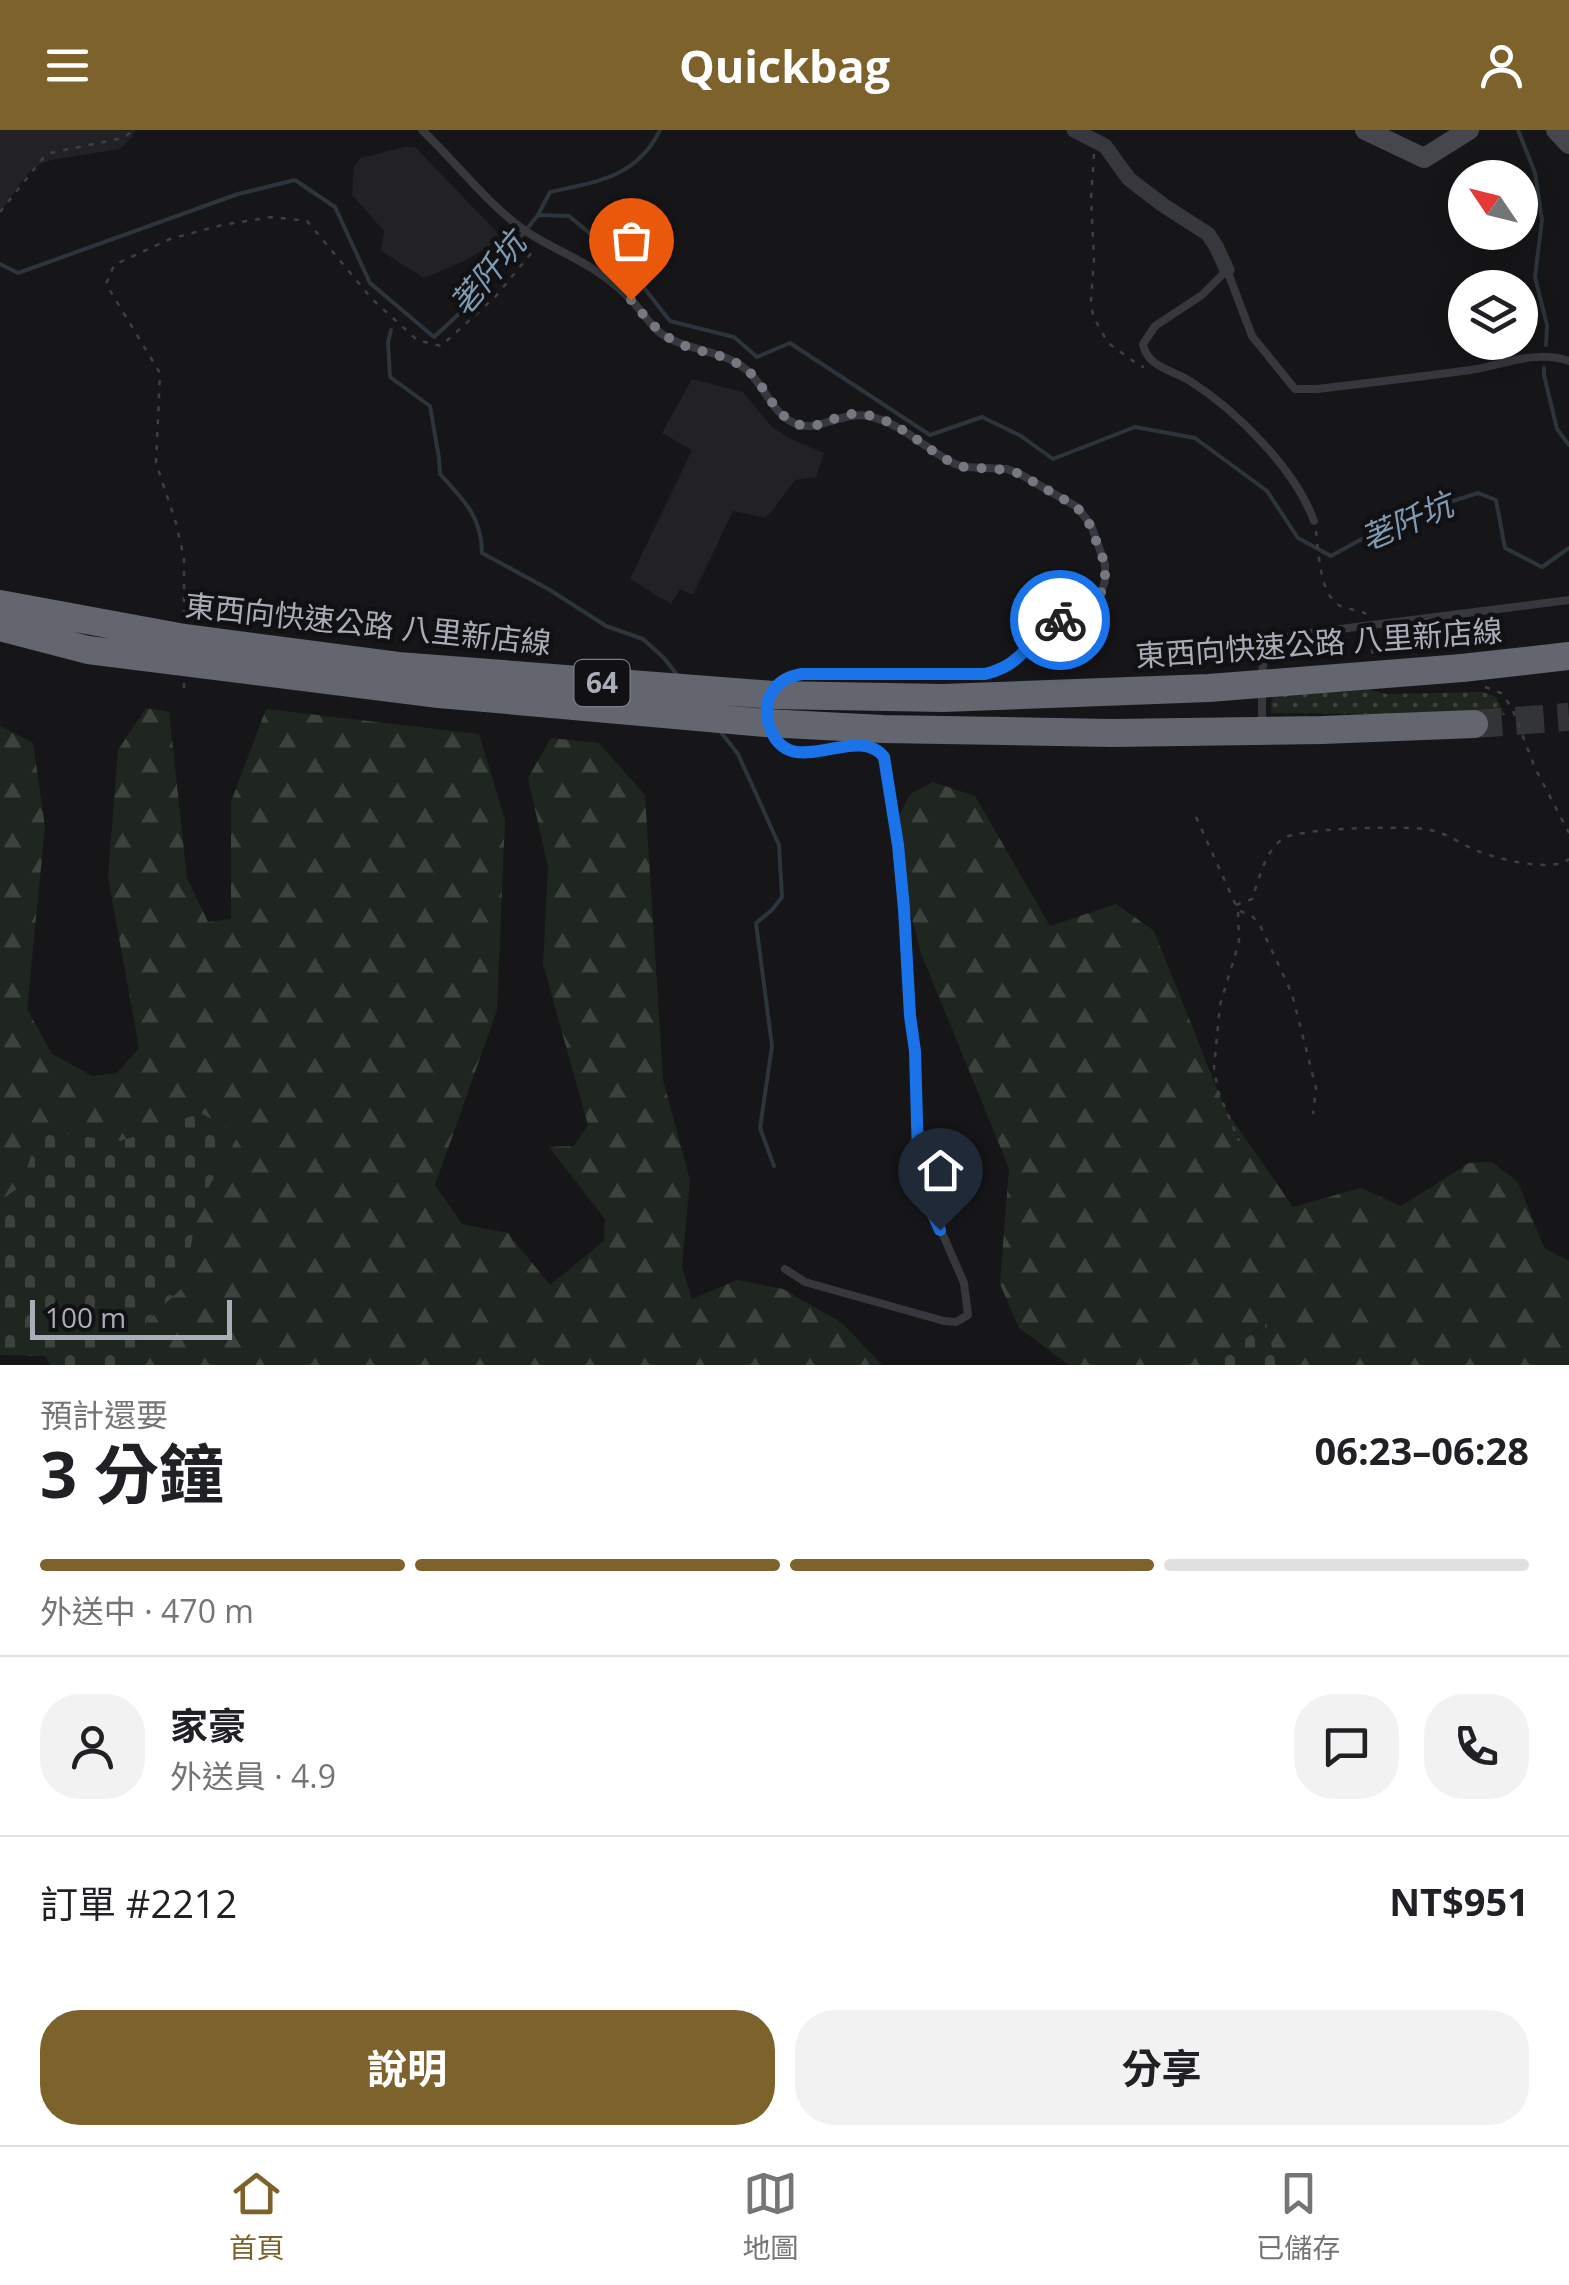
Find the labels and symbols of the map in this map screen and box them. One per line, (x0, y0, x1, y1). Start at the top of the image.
north arrow (1448, 160, 1538, 250)
pin (589, 198, 674, 301)
water label: 荖阡坑 (440, 219, 537, 324)
water label: 荖阡坑 (1354, 481, 1463, 559)
courier (1010, 570, 1110, 670)
street label: 東西向快速公路 八里新店線 (183, 584, 553, 663)
street label: 東西向快速公路 八里新店線 (1134, 609, 1504, 676)
road number: 64 (574, 660, 630, 706)
pin (898, 1128, 983, 1231)
scale bar (30, 1295, 232, 1340)

